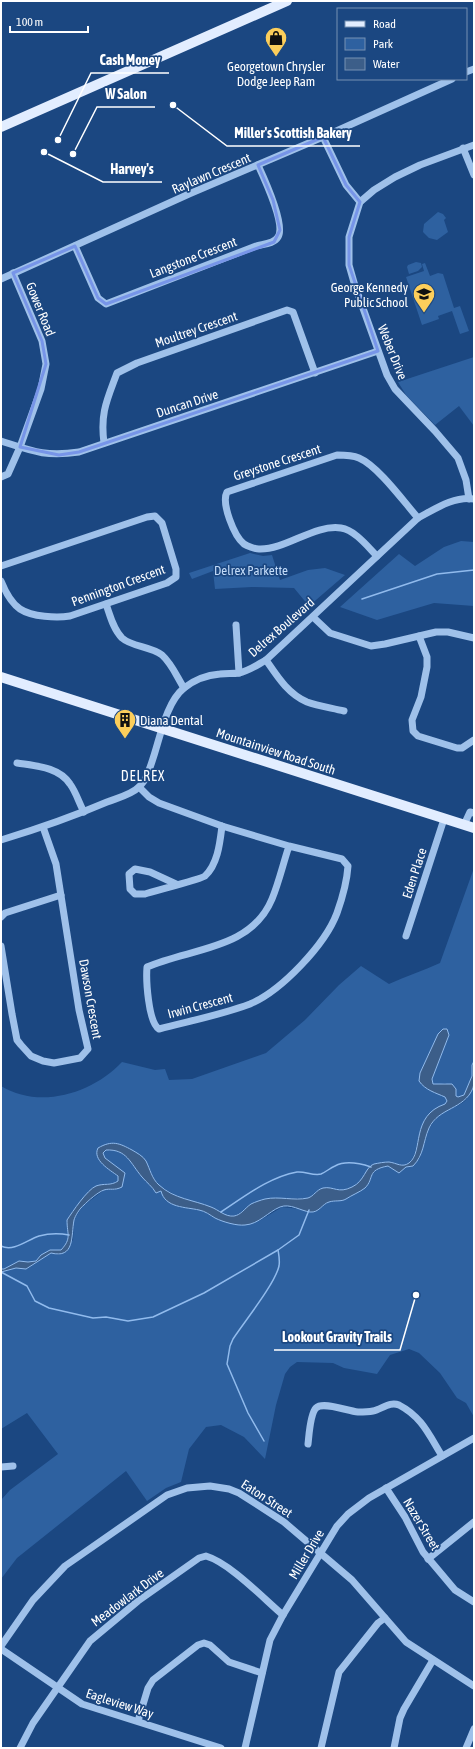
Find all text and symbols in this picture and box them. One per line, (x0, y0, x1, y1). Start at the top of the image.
scale bar (10, 8, 88, 34)
legend (337, 8, 467, 80)
text: 100 m (16, 15, 43, 29)
text: Road (373, 17, 396, 31)
shop icon: Georgetown Chrysler Dodge Jeep Ram (263, 25, 289, 58)
text: Park (373, 37, 394, 51)
callout: Cash Money (91, 47, 169, 73)
text: Cash Money (99, 52, 161, 68)
text: Water (373, 57, 400, 71)
place label: Georgetown Chrysler Dodge Jeep Ram (227, 59, 325, 89)
callout: W Salon (97, 81, 155, 107)
text: W Salon (104, 86, 147, 102)
callout: Miller's Scottish Bakery (227, 120, 360, 146)
text: Miller's Scottish Bakery (234, 125, 352, 141)
street label: Raylawn Crescent (170, 150, 253, 197)
callout: Harvey's (103, 156, 162, 182)
text: Harvey's (110, 161, 154, 177)
street label: Langstone Crescent (147, 234, 239, 281)
street label: Gower Road (23, 280, 58, 338)
place label: George Kennedy Public School (331, 280, 409, 310)
school or university icon: George Kennedy Public School (411, 281, 437, 314)
street label: Moultrey Crescent (153, 308, 239, 351)
street label: Weber Drive (375, 323, 410, 382)
street label: Duncan Drive (154, 386, 220, 421)
street label: Greystone Crescent (232, 441, 323, 484)
street label: Pennington Crescent (69, 562, 167, 609)
park label: Delrex Parkette (214, 563, 288, 578)
street label: Delrex Boulevard (245, 595, 317, 660)
building icon: Diana Dental (112, 707, 138, 740)
place label: Diana Dental (140, 713, 204, 728)
street label: Mountainview Road South (214, 725, 337, 778)
district label: DELREX (121, 768, 165, 784)
street label: Eden Place (399, 846, 430, 900)
street label: Dawson Crescent (76, 958, 105, 1040)
street label: Irwin Crescent (166, 990, 235, 1021)
callout: Lookout Gravity Trails (274, 1324, 400, 1350)
text: Lookout Gravity Trails (282, 1329, 392, 1345)
street label: Eaton Street (238, 1476, 295, 1521)
street label: Nazer Street (400, 1495, 443, 1553)
street label: Miller Drive (286, 1527, 327, 1582)
street label: Meadowlark Drive (88, 1565, 166, 1629)
street label: Eagleview Way (84, 1685, 156, 1722)

